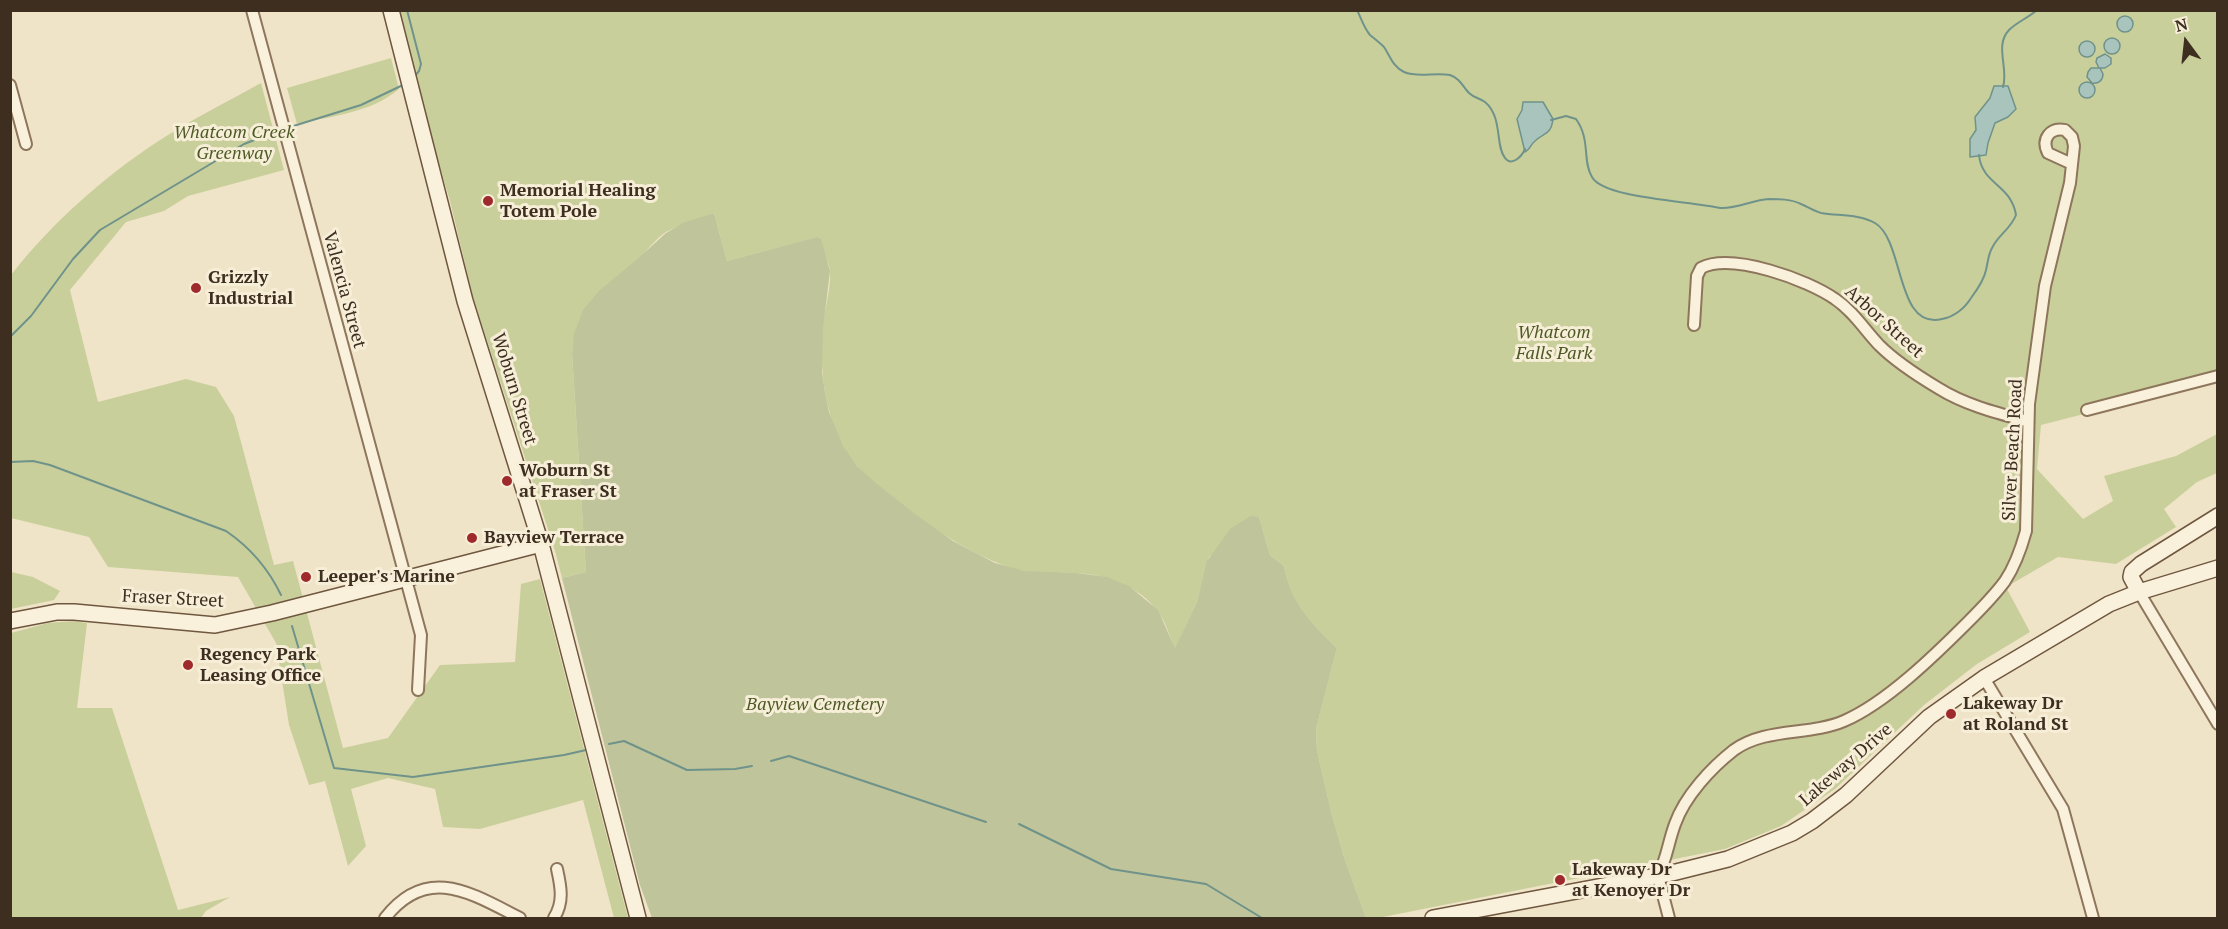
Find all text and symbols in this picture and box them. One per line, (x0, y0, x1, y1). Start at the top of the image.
north arrow (2156, 12, 2216, 72)
text: N (2173, 12, 2190, 37)
park label: Whatcom Creek Greenway (173, 122, 295, 164)
place label: Memorial Healing Totem Pole (500, 180, 656, 222)
marker: Memorial Healing Totem Pole (481, 194, 495, 208)
street label: Valencia Street (318, 229, 370, 351)
place label: Grizzly Industrial (208, 267, 293, 310)
marker: Grizzly Industrial (189, 281, 203, 295)
street label: Arbor Street (1840, 281, 1928, 363)
park label: Whatcom Falls Park (1516, 322, 1592, 364)
street label: Woburn Street (487, 331, 541, 447)
street label: Silver Beach Road (1998, 378, 2028, 522)
place label: Woburn St at Fraser St (519, 460, 617, 502)
marker: Woburn St at Fraser St (500, 474, 514, 488)
place label: Bayview Terrace (484, 527, 624, 549)
marker: Bayview Terrace (465, 531, 479, 545)
place label: Leeper's Marine (318, 566, 455, 588)
marker: Leeper's Marine (299, 570, 313, 584)
street label: Fraser Street (122, 586, 224, 612)
place label: Regency Park Leasing Office (200, 644, 321, 686)
marker: Regency Park Leasing Office (181, 658, 195, 672)
place label: Lakeway Dr at Roland St (1963, 693, 2068, 736)
park label: Bayview Cemetery (746, 694, 884, 716)
marker: Lakeway Dr at Roland St (1944, 707, 1958, 721)
street label: Lakeway Drive (1795, 719, 1897, 811)
place label: Lakeway Dr at Kenoyer Dr (1572, 859, 1690, 902)
marker: Lakeway Dr at Kenoyer Dr (1553, 873, 1567, 887)

